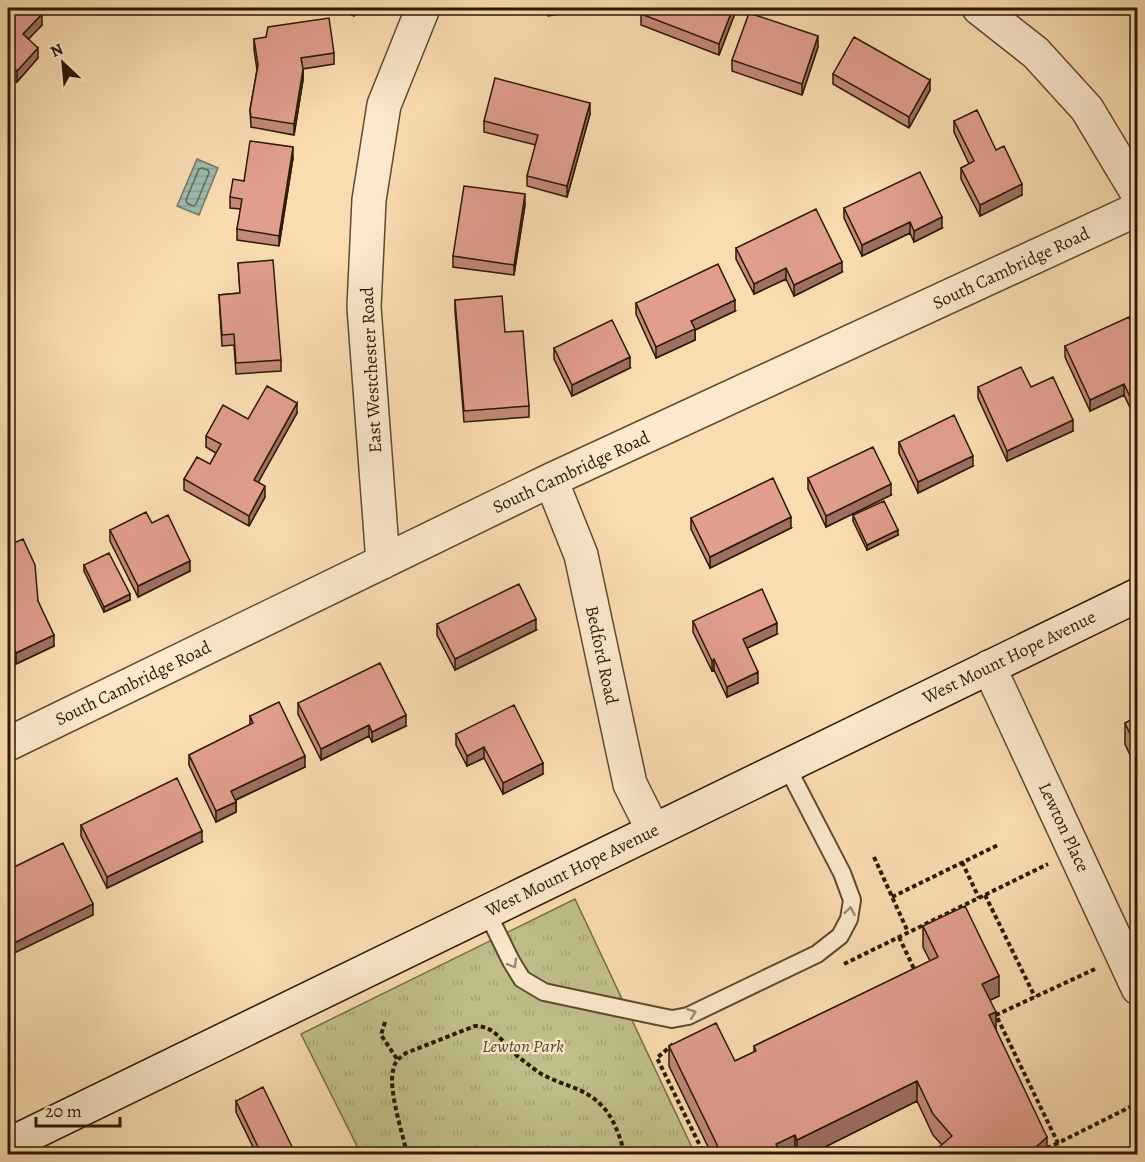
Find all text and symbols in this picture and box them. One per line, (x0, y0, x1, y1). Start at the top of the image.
north arrow (33, 33, 93, 93)
text: N (47, 38, 67, 63)
street label: South Cambridge Road (929, 221, 1094, 315)
street label: East Westchester Road (355, 286, 387, 454)
street label: South Cambridge Road (489, 425, 654, 519)
street label: Bedford Road (580, 603, 624, 707)
street label: West Mount Hope Avenue (917, 605, 1100, 710)
street label: South Cambridge Road (51, 635, 215, 731)
street label: Lewton Place (1033, 778, 1095, 876)
street label: West Mount Hope Avenue (480, 818, 663, 923)
one-way arrow (843, 906, 856, 916)
one-way arrow (506, 958, 517, 968)
one-way arrow (686, 1008, 697, 1020)
park label: Lewton Park (482, 1034, 564, 1058)
scale bar (36, 1090, 120, 1128)
text: 20 m (45, 1099, 82, 1123)

